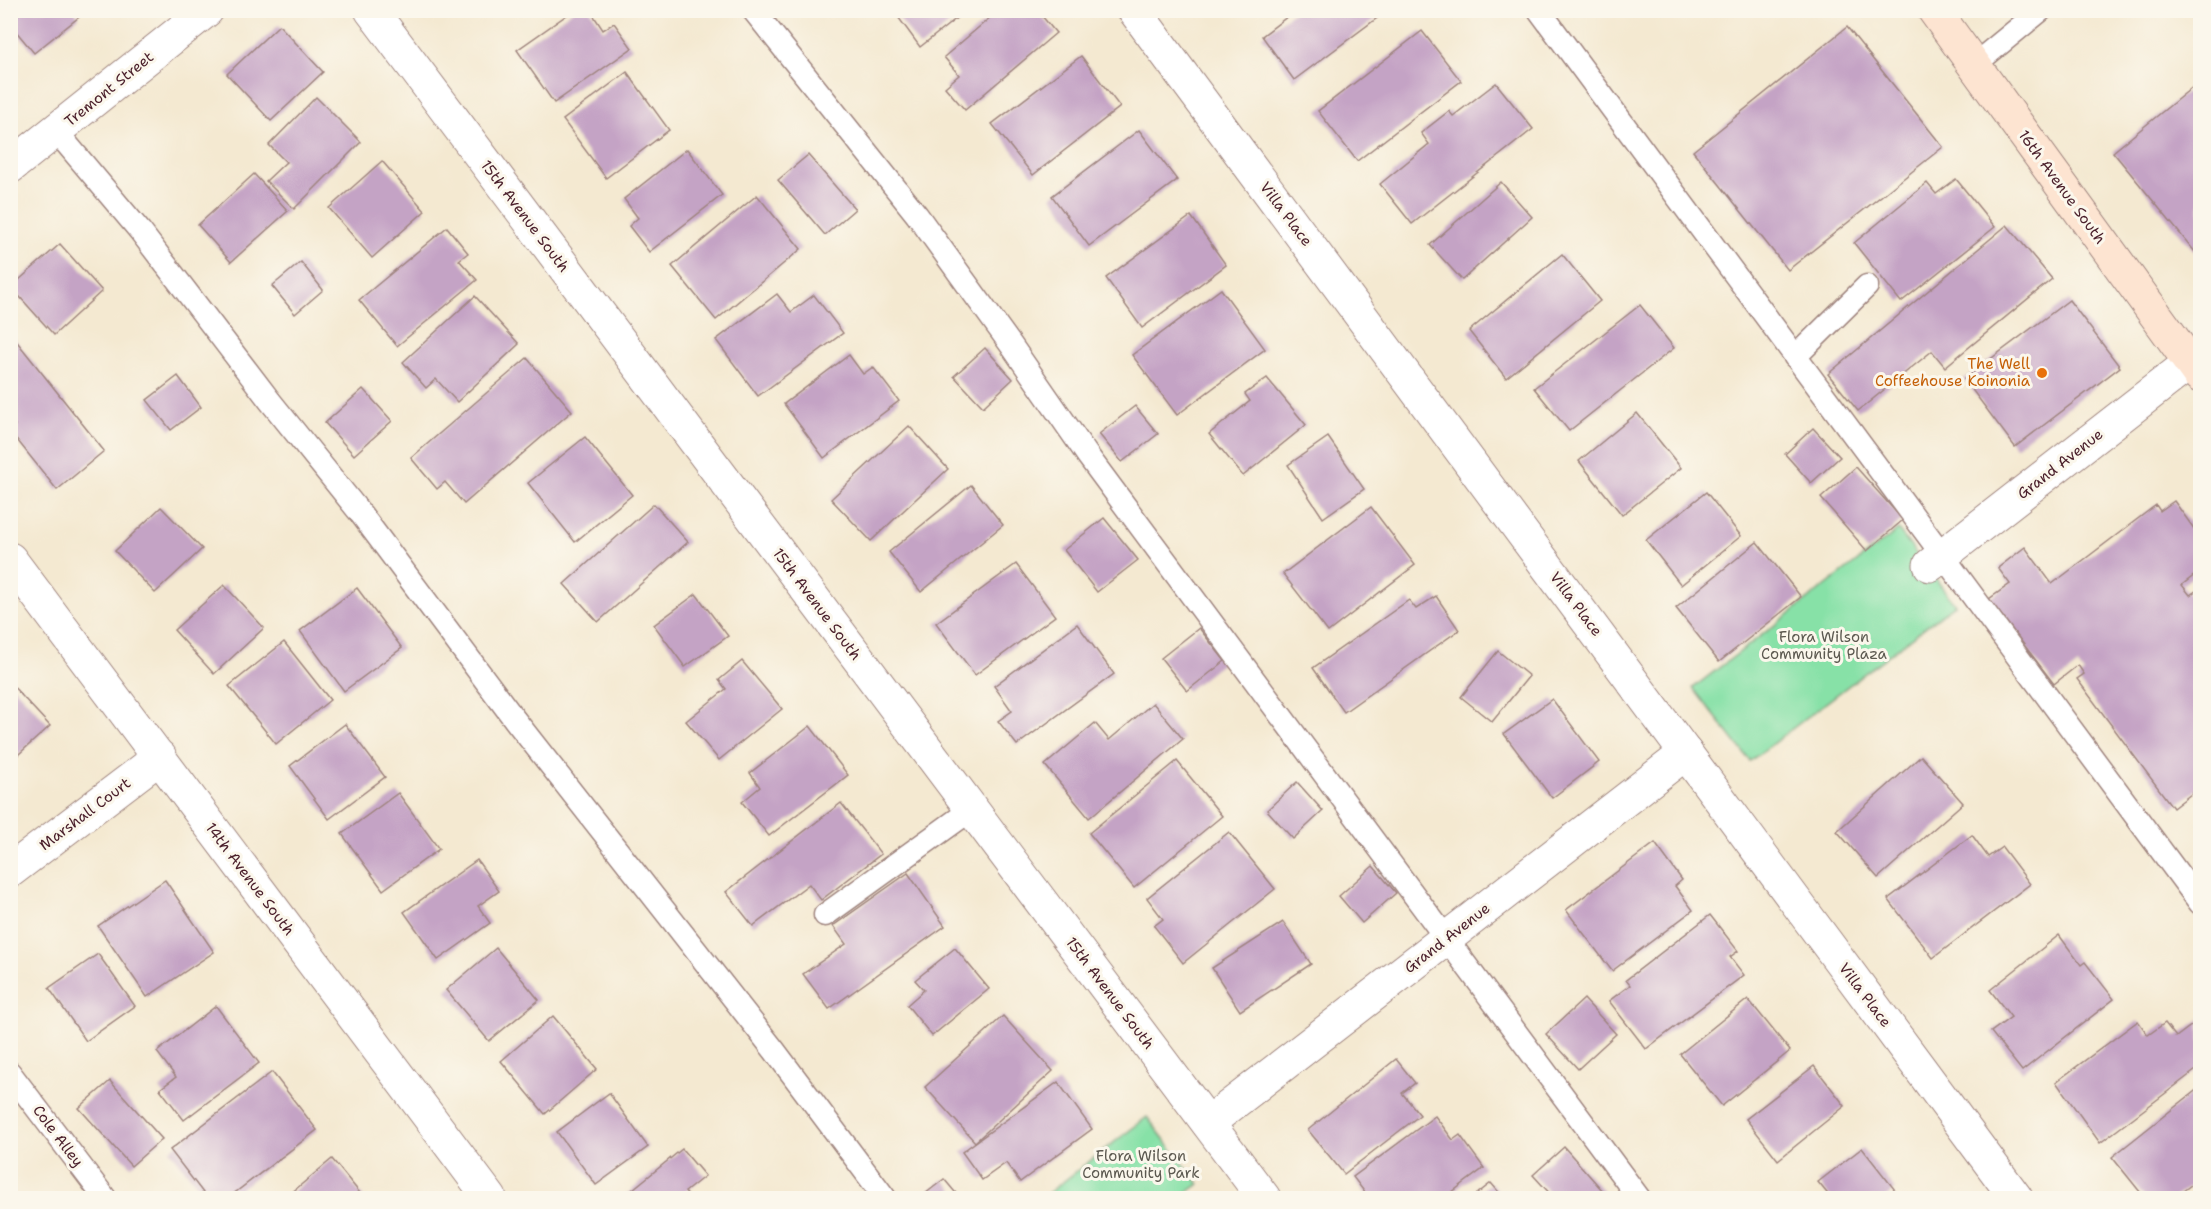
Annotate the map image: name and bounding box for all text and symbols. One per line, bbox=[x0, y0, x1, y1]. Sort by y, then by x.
street label: Tremont Street bbox=[60, 47, 158, 131]
street label: 16th Avenue South bbox=[2014, 126, 2110, 248]
street label: 15th Avenue South bbox=[476, 156, 574, 276]
street label: Villa Place bbox=[1255, 178, 1317, 250]
place label: The Well Coffeehouse Koinonia bbox=[1875, 354, 2031, 391]
marker: The Well Coffeehouse Koinonia bbox=[2035, 366, 2049, 380]
street label: Grand Avenue bbox=[2013, 424, 2107, 504]
street label: 15th Avenue South bbox=[768, 544, 866, 664]
street label: Villa Place bbox=[1545, 568, 1607, 640]
park label: Flora Wilson Community Plaza bbox=[1761, 627, 1888, 664]
street label: Marshall Court bbox=[35, 773, 135, 855]
street label: 14th Avenue South bbox=[201, 819, 299, 939]
street label: Grand Avenue bbox=[1400, 898, 1494, 978]
street label: 15th Avenue South bbox=[1061, 933, 1159, 1053]
street label: Villa Place bbox=[1834, 959, 1896, 1031]
street label: Cole Alley bbox=[28, 1101, 88, 1171]
park label: Flora Wilson Community Park bbox=[1082, 1146, 1200, 1183]

